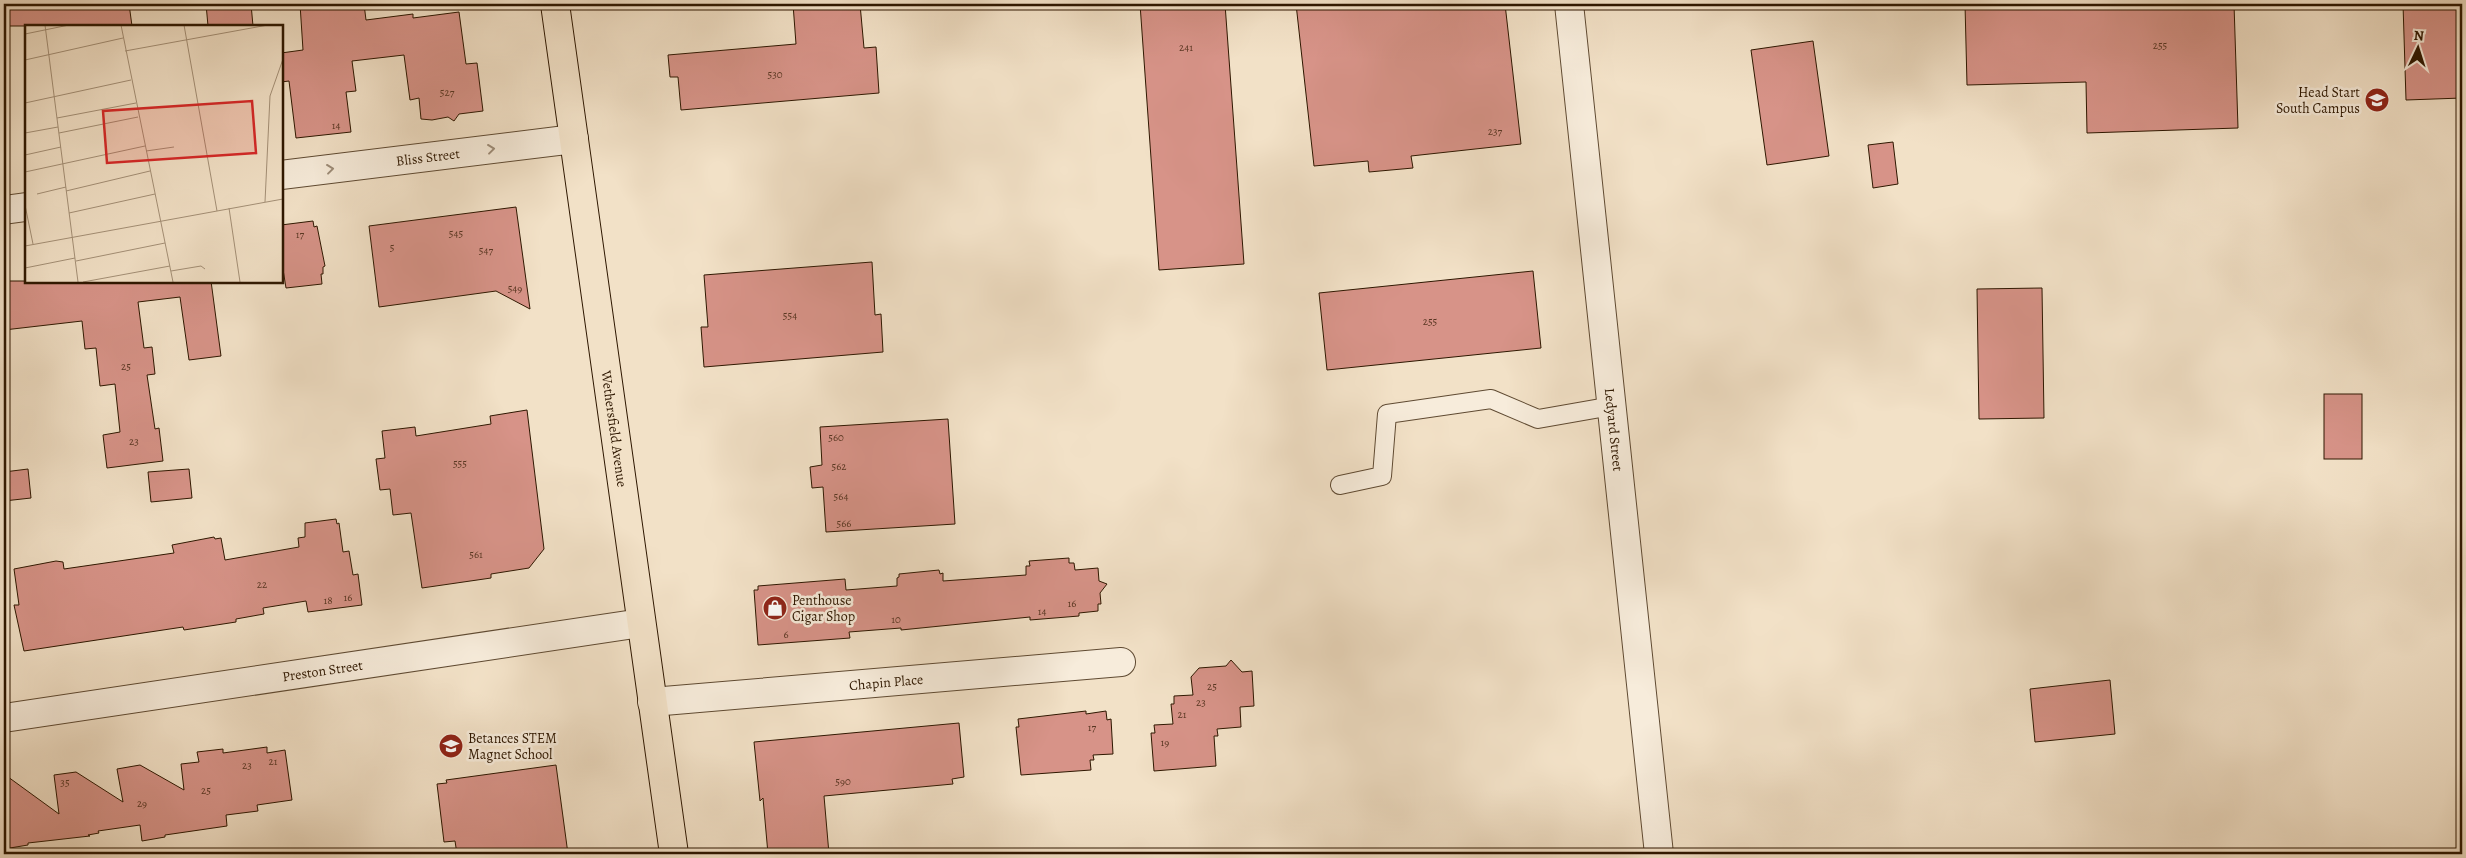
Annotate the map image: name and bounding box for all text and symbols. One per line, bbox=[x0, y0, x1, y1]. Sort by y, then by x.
north arrow bbox=[2394, 22, 2444, 72]
inset map bbox=[25, 25, 282, 282]
text: N bbox=[2413, 26, 2425, 45]
house number: 255 bbox=[2153, 38, 2168, 53]
house number: 241 bbox=[1179, 40, 1193, 55]
house number: 530 bbox=[767, 67, 783, 82]
place label: Head Start South Campus bbox=[2276, 83, 2360, 118]
house number: 527 bbox=[440, 85, 455, 100]
school or university icon: Head Start South Campus bbox=[2364, 87, 2390, 113]
house number: 14 bbox=[332, 118, 340, 133]
house number: 237 bbox=[1488, 124, 1503, 139]
street label: Bliss Street bbox=[395, 144, 461, 170]
one-way arrow bbox=[487, 144, 495, 155]
one-way arrow bbox=[326, 164, 334, 175]
house number: 545 bbox=[449, 226, 463, 241]
house number: 17 bbox=[296, 227, 305, 242]
house number: 5 bbox=[390, 240, 395, 255]
house number: 547 bbox=[479, 243, 494, 258]
house number: 549 bbox=[508, 281, 522, 296]
house number: 554 bbox=[783, 308, 797, 323]
house number: 255 bbox=[1423, 314, 1438, 329]
house number: 25 bbox=[121, 359, 131, 374]
street label: Wethersfield Avenue bbox=[597, 368, 632, 488]
street label: Ledyard Street bbox=[1600, 387, 1628, 473]
house number: 560 bbox=[828, 430, 844, 445]
house number: 23 bbox=[129, 434, 139, 449]
house number: 555 bbox=[453, 456, 467, 471]
house number: 562 bbox=[831, 459, 847, 474]
house number: 564 bbox=[834, 489, 848, 504]
house number: 566 bbox=[837, 516, 851, 531]
house number: 561 bbox=[469, 547, 483, 562]
house number: 22 bbox=[257, 577, 267, 592]
house number: 16 bbox=[344, 590, 352, 605]
place label: Penthouse Cigar Shop bbox=[792, 591, 855, 626]
house number: 18 bbox=[323, 593, 333, 608]
shop icon: Penthouse Cigar Shop bbox=[762, 595, 788, 621]
house number: 16 bbox=[1068, 596, 1076, 611]
house number: 14 bbox=[1038, 604, 1046, 619]
house number: 10 bbox=[891, 612, 901, 627]
house number: 6 bbox=[783, 627, 789, 642]
street label: Preston Street bbox=[281, 655, 364, 686]
street label: Chapin Place bbox=[848, 669, 924, 695]
house number: 25 bbox=[1207, 679, 1217, 694]
house number: 23 bbox=[1196, 695, 1206, 710]
house number: 21 bbox=[1178, 707, 1187, 722]
house number: 17 bbox=[1088, 720, 1097, 735]
place label: Betances STEM Magnet School bbox=[468, 729, 557, 764]
school or university icon: Betances STEM Magnet School bbox=[438, 733, 464, 759]
house number: 19 bbox=[1161, 735, 1169, 750]
house number: 21 bbox=[269, 754, 278, 769]
house number: 23 bbox=[242, 758, 252, 773]
house number: 590 bbox=[835, 774, 851, 789]
house number: 35 bbox=[60, 775, 70, 790]
house number: 25 bbox=[201, 783, 211, 798]
house number: 29 bbox=[137, 796, 147, 811]

